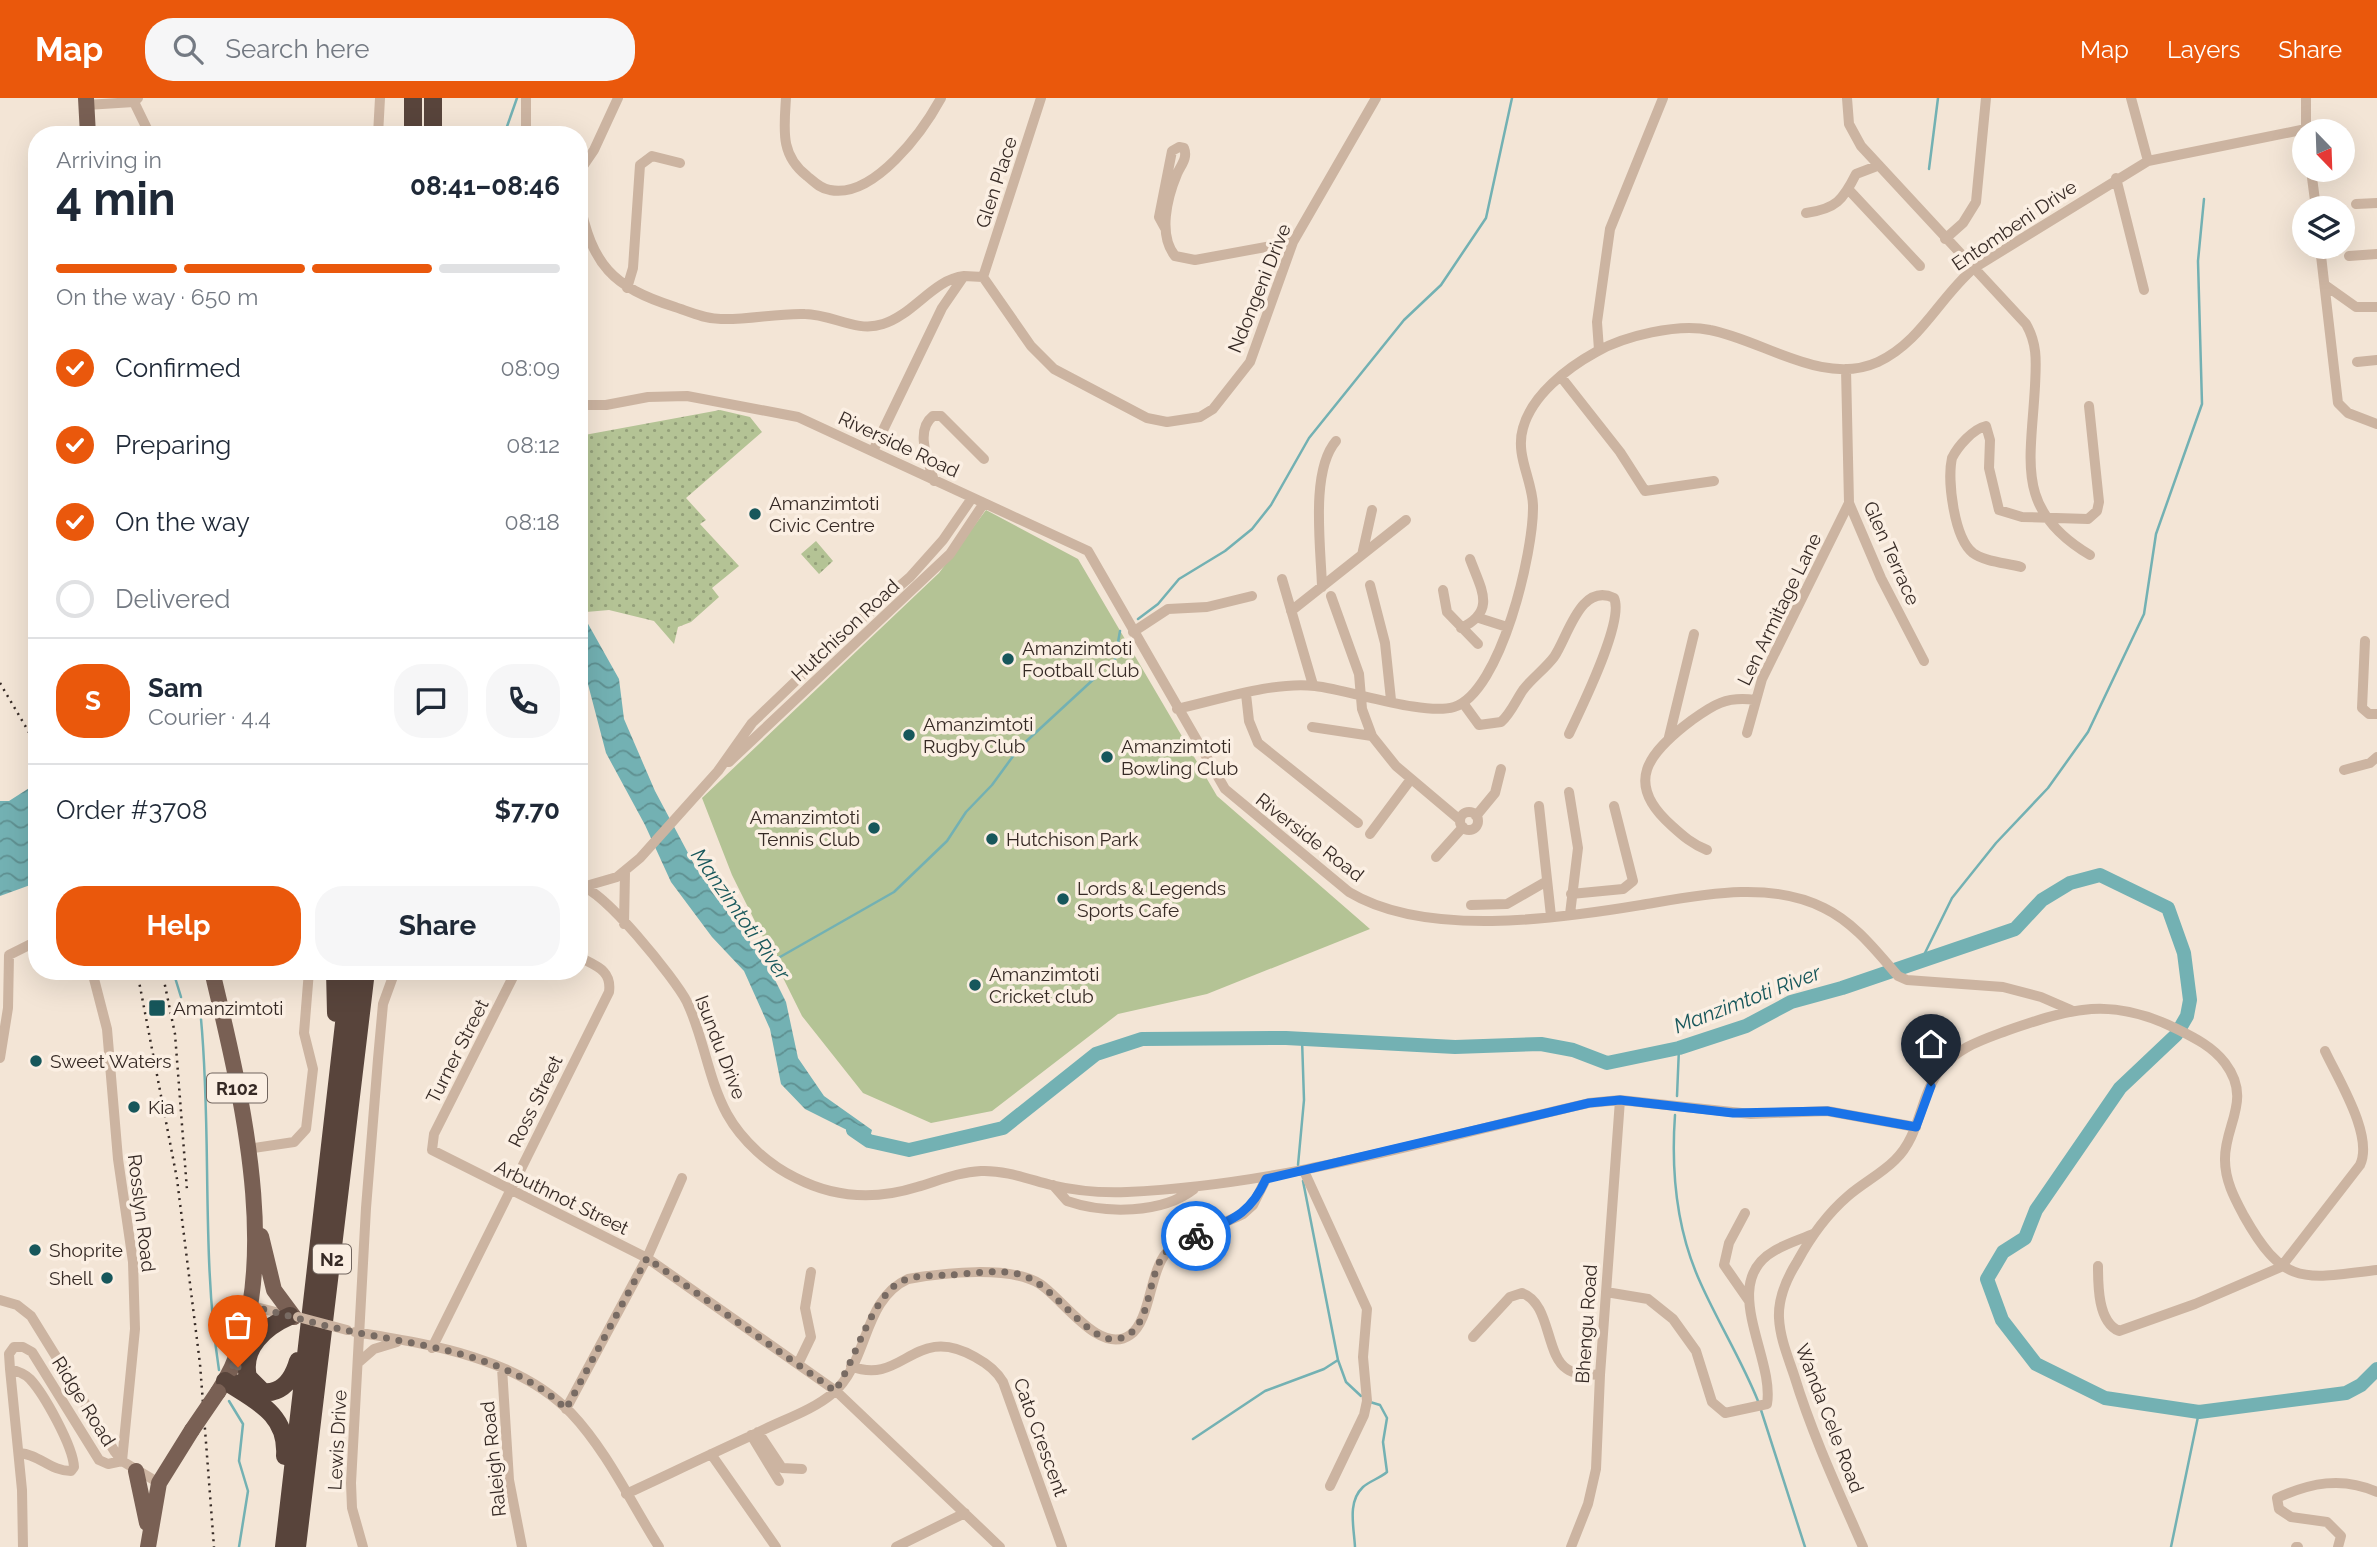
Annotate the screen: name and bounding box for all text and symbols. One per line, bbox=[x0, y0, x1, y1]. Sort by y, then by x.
search box bbox=[145, 18, 635, 81]
text: Map bbox=[35, 30, 103, 69]
icon: search bbox=[169, 30, 207, 68]
text: Search here bbox=[225, 34, 370, 64]
text: Map bbox=[2080, 35, 2129, 64]
text: Layers bbox=[2167, 35, 2240, 64]
text: Share bbox=[2278, 35, 2342, 64]
north arrow bbox=[2292, 119, 2356, 182]
map controls bbox=[2292, 119, 2355, 259]
street label: Glen Place bbox=[971, 134, 1021, 230]
text: Arriving in bbox=[56, 146, 162, 173]
text: 08:41–08:46 bbox=[410, 171, 560, 201]
text: 4 min bbox=[56, 172, 176, 226]
street label: Entombeni Drive bbox=[1947, 175, 2081, 275]
button: layers bbox=[2292, 196, 2355, 259]
street label: Ndongeni Drive bbox=[1223, 220, 1295, 356]
text: On the way · 650 m bbox=[56, 283, 258, 310]
icon: check bbox=[56, 349, 94, 387]
text: Confirmed bbox=[115, 353, 241, 383]
text: 08:09 bbox=[500, 354, 560, 381]
street label: Riverside Road bbox=[835, 406, 963, 482]
icon: check bbox=[56, 426, 94, 464]
text: Preparing bbox=[115, 430, 231, 460]
text: 08:12 bbox=[506, 431, 560, 458]
place label: Amanzimtoti Civic Centre bbox=[769, 492, 879, 536]
street label: Glen Terrace bbox=[1859, 498, 1925, 608]
icon: check bbox=[56, 503, 94, 541]
marker: Amanzimtoti Civic Centre bbox=[747, 506, 763, 522]
text: On the way bbox=[115, 507, 250, 537]
text: 08:18 bbox=[504, 508, 560, 535]
street label: Len Armitage Lane bbox=[1733, 529, 1825, 689]
street label: Hutchison Road bbox=[787, 575, 903, 685]
text: Delivered bbox=[115, 584, 230, 614]
place label: Amanzimtoti Football Club bbox=[1022, 637, 1139, 681]
marker: Amanzimtoti Football Club bbox=[1000, 651, 1016, 667]
button: chat bbox=[394, 664, 468, 738]
button: phone bbox=[486, 664, 560, 738]
text: Sam bbox=[148, 673, 203, 703]
text: S bbox=[85, 686, 101, 716]
text: Courier · 4.4 bbox=[148, 703, 271, 730]
place label: Amanzimtoti Rugby Club bbox=[923, 713, 1033, 757]
marker: Amanzimtoti Rugby Club bbox=[901, 727, 917, 743]
place label: Amanzimtoti Bowling Club bbox=[1121, 735, 1238, 779]
marker: Amanzimtoti Bowling Club bbox=[1099, 749, 1115, 765]
street label: Riverside Road bbox=[1252, 788, 1368, 886]
text: Order #3708 bbox=[56, 795, 207, 825]
text: $7.70 bbox=[494, 795, 560, 825]
place label: Amanzimtoti Tennis Club bbox=[750, 806, 860, 850]
marker: Amanzimtoti Tennis Club bbox=[866, 820, 882, 836]
place label: Hutchison Park bbox=[1006, 828, 1138, 850]
marker: Hutchison Park bbox=[984, 831, 1000, 847]
water label: Manzimtoti River bbox=[686, 843, 796, 985]
place label: Lords & Legends Sports Cafe bbox=[1077, 877, 1226, 921]
button: Help bbox=[56, 886, 301, 966]
button: Share bbox=[315, 886, 560, 966]
marker: Lords & Legends Sports Cafe bbox=[1055, 891, 1071, 907]
water label: Manzimtoti River bbox=[1670, 959, 1825, 1038]
place label: Amanzimtoti Cricket club bbox=[989, 963, 1099, 1007]
marker: Amanzimtoti Cricket club bbox=[967, 977, 983, 993]
street label: Isundu Drive bbox=[691, 992, 751, 1102]
street label: Turner Street bbox=[421, 995, 493, 1107]
place label: Amanzimtoti bbox=[173, 997, 283, 1019]
marker: Amanzimtoti bbox=[147, 998, 167, 1018]
pin bbox=[1901, 1014, 1961, 1086]
icon: home bbox=[1912, 1025, 1950, 1063]
place label: Sweet Waters bbox=[50, 1050, 171, 1072]
street label: Ross Street bbox=[503, 1051, 567, 1150]
marker: Sweet Waters bbox=[28, 1053, 44, 1069]
road number: R102 bbox=[207, 1073, 267, 1102]
place label: Kia bbox=[148, 1096, 175, 1118]
marker: Kia bbox=[126, 1099, 142, 1115]
street label: Rosslyn Road bbox=[124, 1153, 160, 1273]
street label: Arbuthnot Street bbox=[492, 1155, 633, 1239]
courier bbox=[1161, 1201, 1231, 1271]
icon: bike bbox=[1177, 1217, 1215, 1255]
place label: Shoprite bbox=[49, 1239, 123, 1261]
marker: Shoprite bbox=[27, 1242, 43, 1258]
road number: N2 bbox=[313, 1244, 351, 1274]
street label: Bhengu Road bbox=[1571, 1264, 1601, 1384]
place label: Shell bbox=[49, 1267, 94, 1289]
marker: Shell bbox=[99, 1270, 115, 1286]
pin bbox=[208, 1295, 268, 1367]
icon: bag bbox=[219, 1306, 257, 1344]
street label: Wanda Cele Road bbox=[1791, 1340, 1869, 1496]
street label: Ridge Road bbox=[48, 1352, 120, 1450]
street label: Cato Crescent bbox=[1009, 1375, 1073, 1500]
street label: Lewis Drive bbox=[323, 1389, 351, 1491]
street label: Raleigh Road bbox=[476, 1400, 510, 1518]

